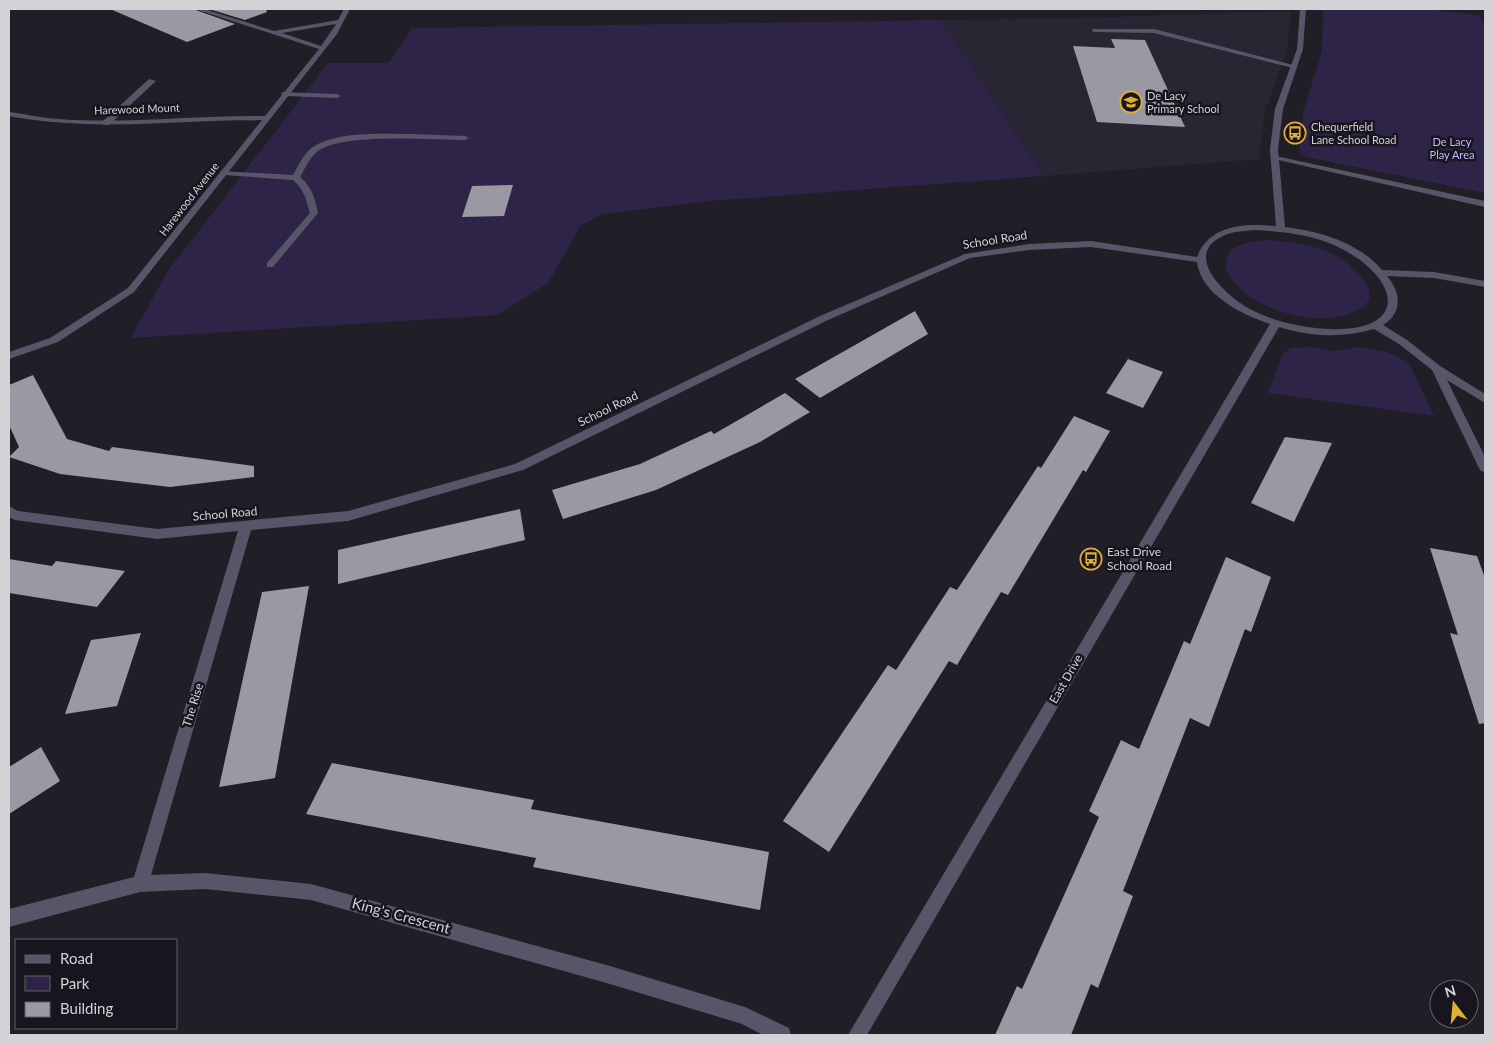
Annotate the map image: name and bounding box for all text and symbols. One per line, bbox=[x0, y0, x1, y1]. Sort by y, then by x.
place label: De Lacy Primary School bbox=[1147, 89, 1219, 115]
school or university icon: De Lacy Primary School bbox=[1119, 90, 1143, 114]
street label: Harewood Mount bbox=[94, 101, 180, 116]
place label: Chequerfield Lane School Road bbox=[1311, 120, 1397, 146]
bus stop icon: Chequerfield Lane School Road bbox=[1283, 121, 1307, 145]
park label: De Lacy Play Area bbox=[1430, 135, 1474, 161]
street label: Harewood Avenue bbox=[156, 159, 221, 238]
street label: School Road bbox=[962, 227, 1028, 252]
street label: School Road bbox=[575, 388, 640, 430]
street label: School Road bbox=[192, 503, 258, 524]
place label: East Drive School Road bbox=[1107, 544, 1172, 573]
bus stop icon: East Drive School Road bbox=[1079, 547, 1103, 571]
street label: East Drive bbox=[1046, 652, 1086, 706]
street label: The Rise bbox=[179, 681, 206, 729]
street label: King's Crescent bbox=[350, 893, 453, 937]
legend bbox=[15, 939, 178, 1029]
text: Road bbox=[60, 949, 93, 967]
text: Park bbox=[60, 974, 90, 992]
north arrow bbox=[1429, 979, 1479, 1029]
text: N bbox=[1443, 981, 1458, 1001]
text: Building bbox=[60, 999, 113, 1017]

